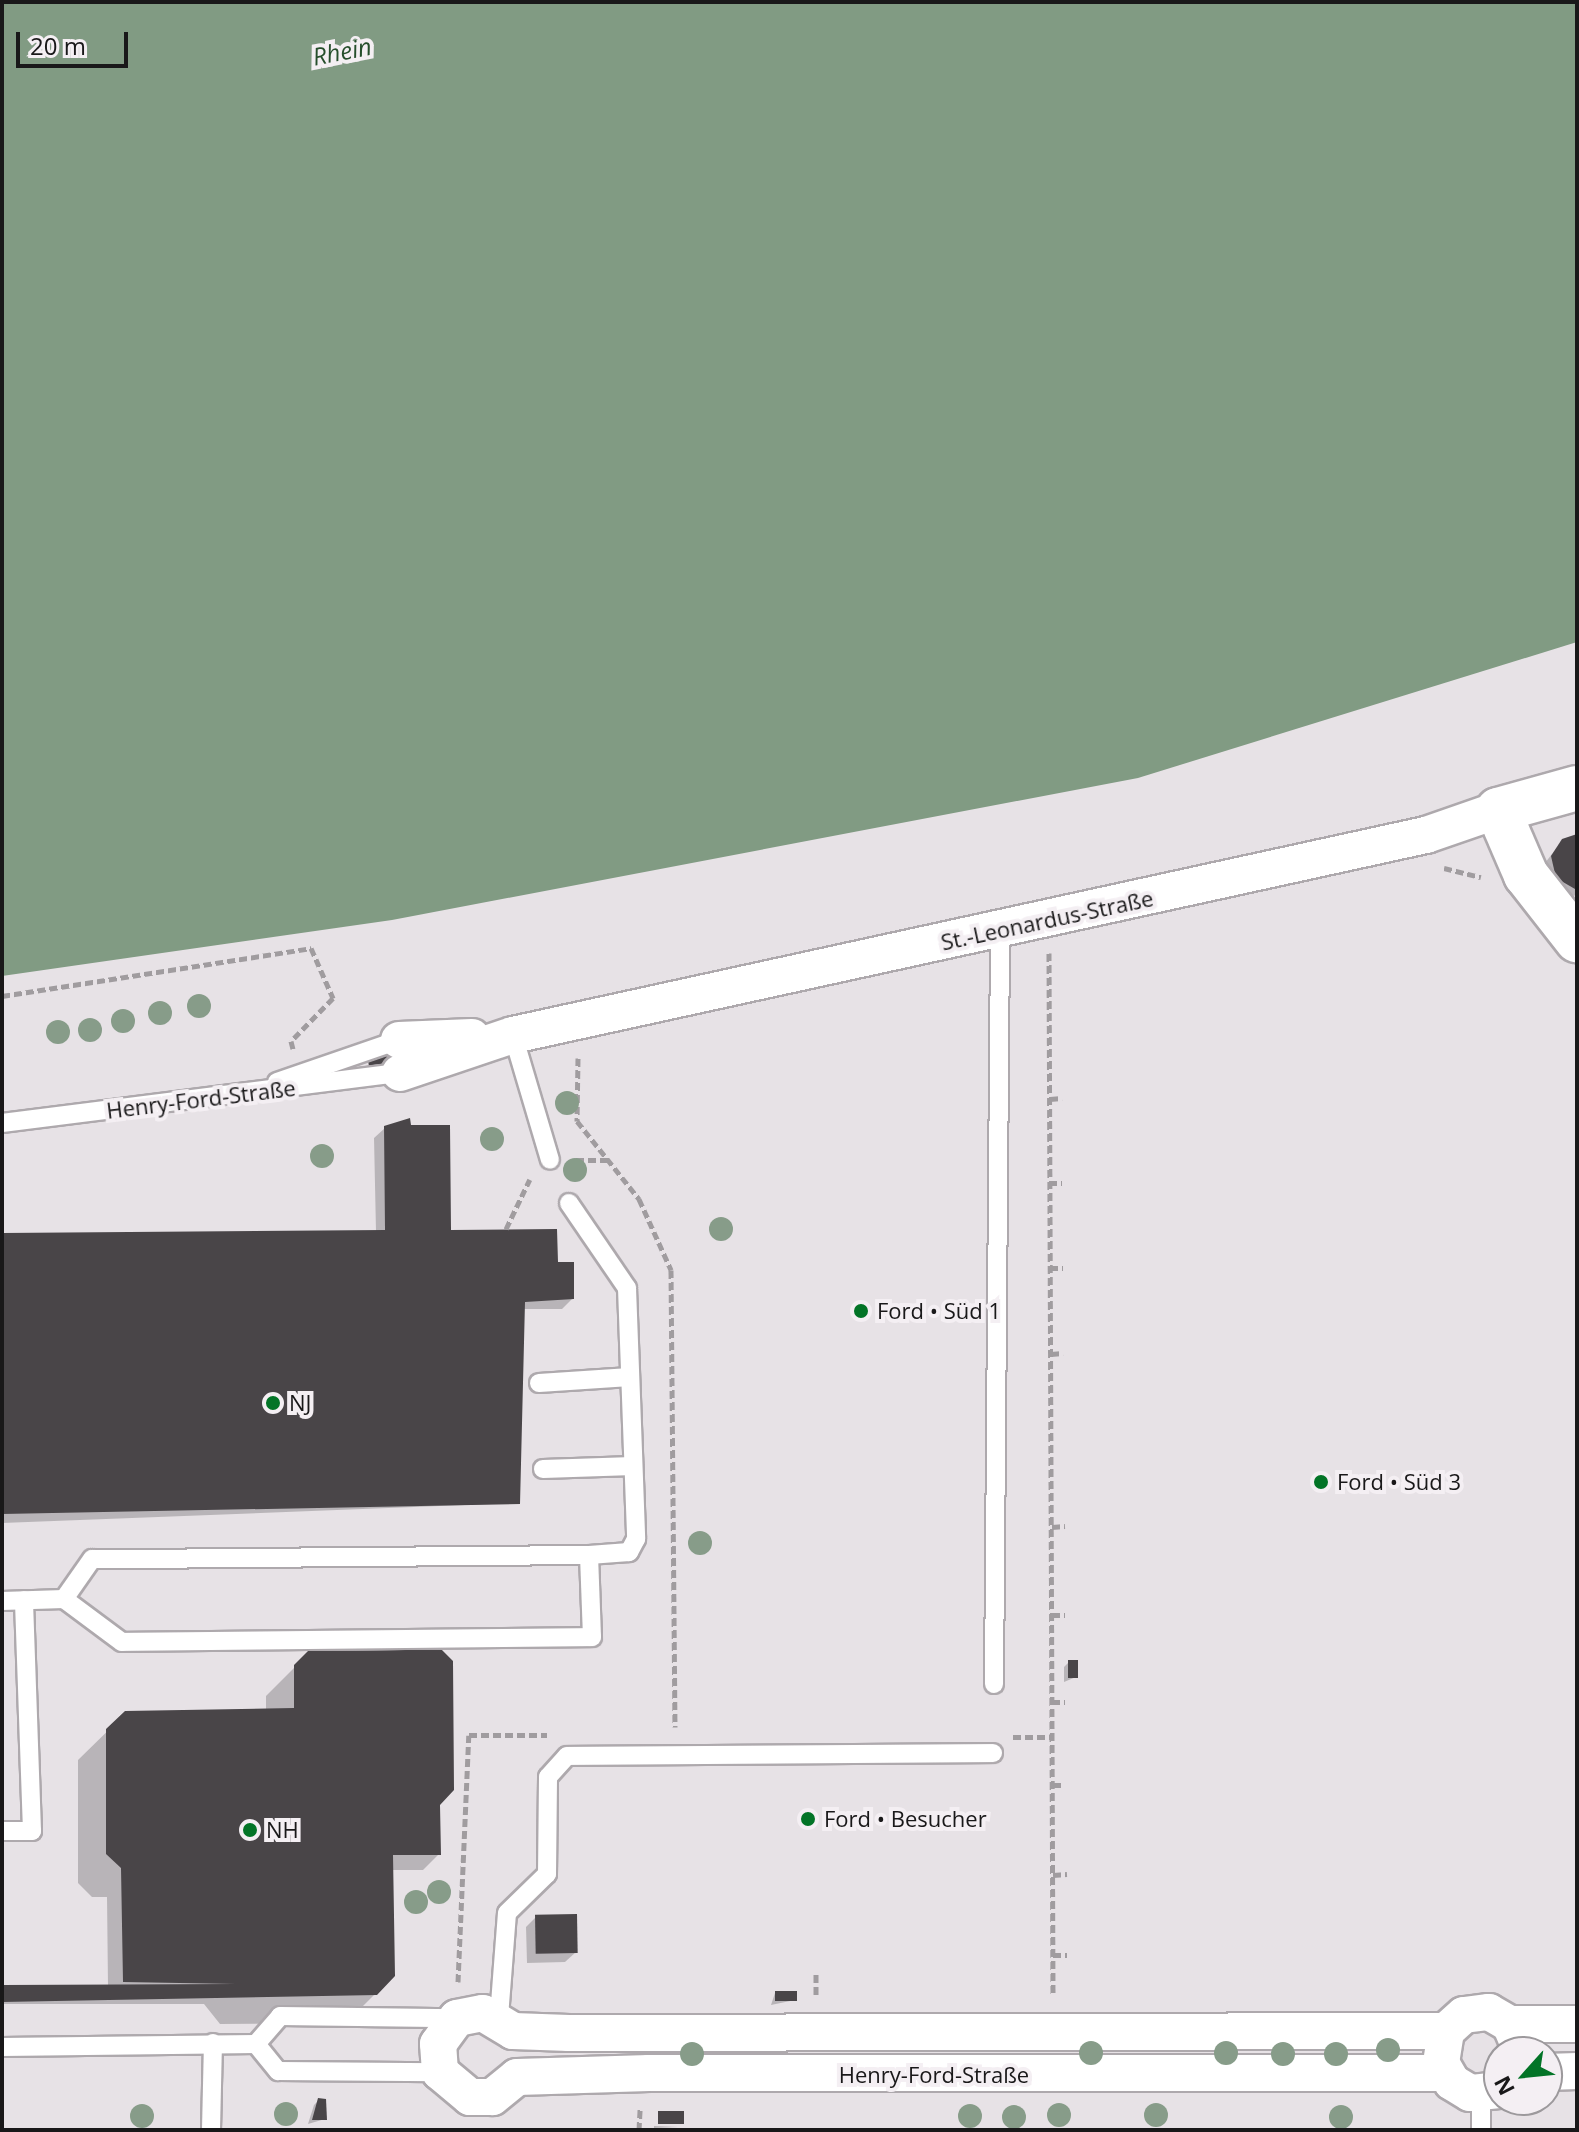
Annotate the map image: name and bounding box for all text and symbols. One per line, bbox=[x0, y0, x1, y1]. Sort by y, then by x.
scale bar bbox=[20, 16, 132, 66]
text: 20 m bbox=[30, 29, 86, 62]
water label: Rhein bbox=[310, 31, 374, 71]
street label: St.-Leonardus-Straße bbox=[939, 885, 1155, 955]
street label: Henry-Ford-Straße bbox=[105, 1074, 297, 1124]
place label: Ford • Süd 1 bbox=[877, 1298, 1001, 1324]
marker: Ford • Süd 1 bbox=[852, 1302, 870, 1320]
place label: NJ bbox=[289, 1390, 311, 1416]
marker: NJ bbox=[264, 1394, 282, 1412]
place label: Ford • Süd 3 bbox=[1337, 1469, 1461, 1495]
marker: Ford • Süd 3 bbox=[1312, 1473, 1330, 1491]
place label: Ford • Besucher bbox=[824, 1806, 987, 1832]
marker: Ford • Besucher bbox=[799, 1810, 817, 1828]
place label: NH bbox=[266, 1817, 299, 1843]
marker: NH bbox=[241, 1821, 259, 1839]
north arrow bbox=[1483, 2036, 1563, 2116]
street label: Henry-Ford-Straße bbox=[839, 2062, 1029, 2088]
text: N bbox=[1486, 2071, 1521, 2101]

